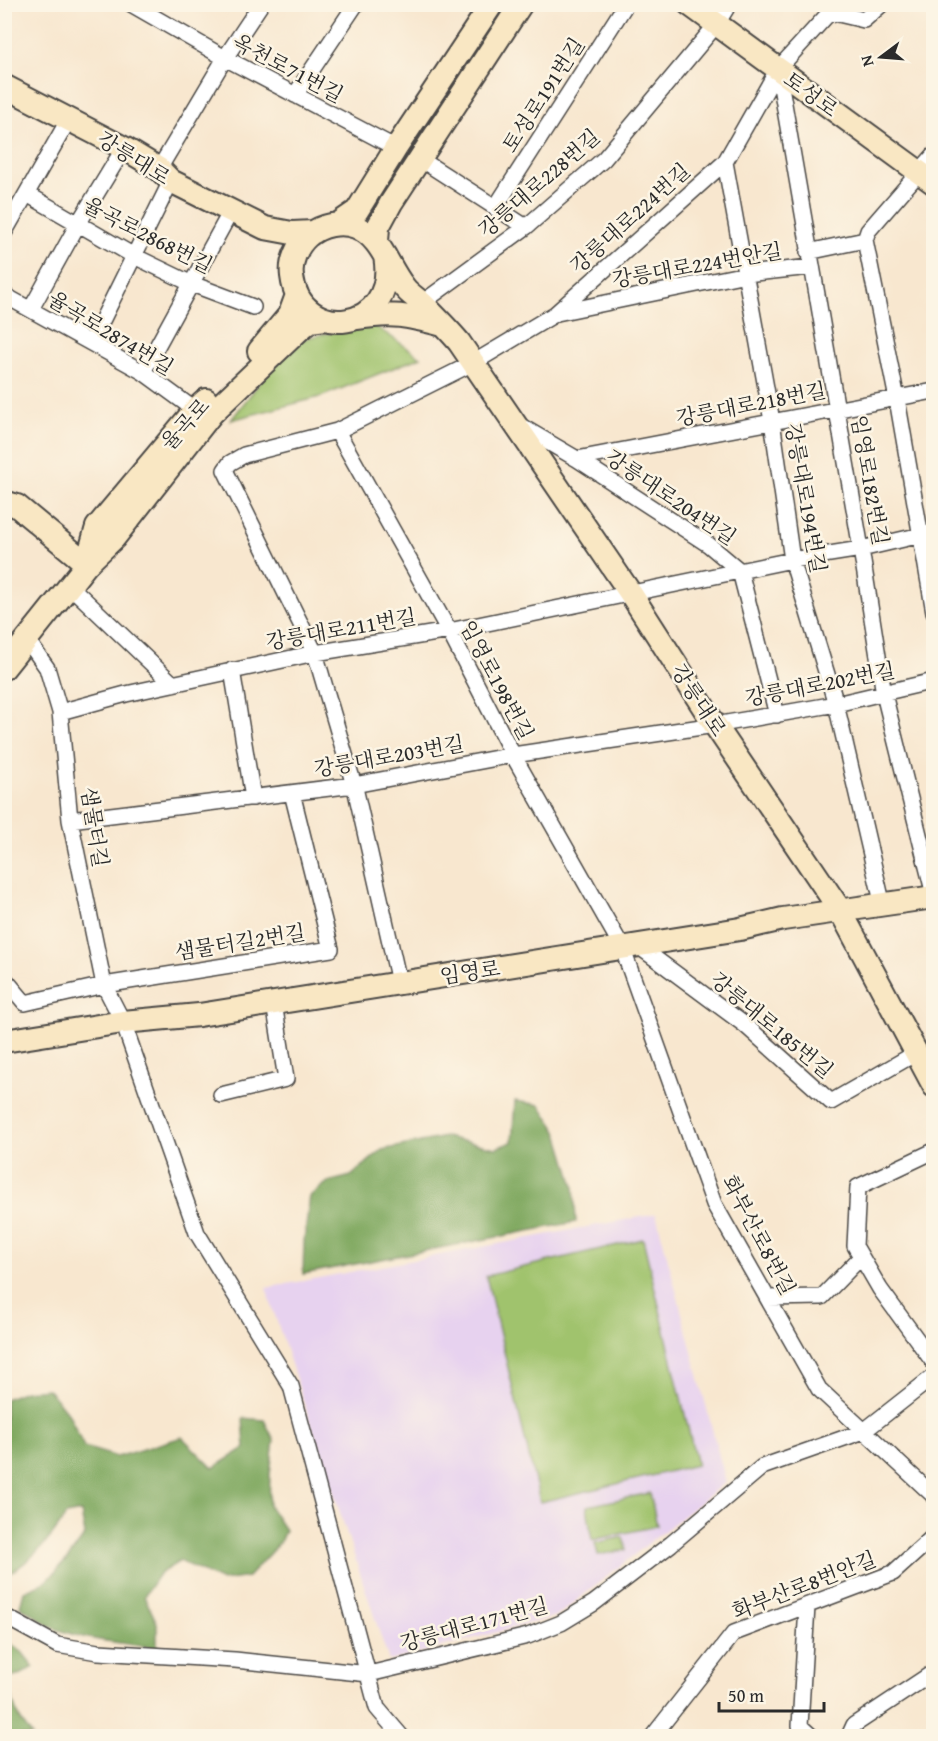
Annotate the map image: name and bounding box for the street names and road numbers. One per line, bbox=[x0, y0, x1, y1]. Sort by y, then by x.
street label: 옥천로71번길 bbox=[227, 26, 349, 110]
street label: 토성로191번길 bbox=[494, 31, 592, 159]
street label: 토성로 bbox=[777, 64, 845, 124]
street label: 강릉대로228번길 bbox=[471, 121, 607, 245]
street label: 강릉대로 bbox=[91, 123, 177, 193]
street label: 강릉대로224번길 bbox=[563, 156, 697, 280]
street label: 율곡로2868번길 bbox=[78, 189, 218, 281]
street label: 강릉대로224번안길 bbox=[609, 235, 785, 295]
street label: 율곡로2874번길 bbox=[42, 283, 180, 383]
street label: 강릉대로218번길 bbox=[673, 374, 829, 434]
street label: 율곡로 bbox=[153, 391, 217, 457]
street label: 임영로182번길 bbox=[843, 412, 897, 548]
street label: 강릉대로194번길 bbox=[778, 420, 834, 576]
street label: 강릉대로204번길 bbox=[599, 442, 743, 552]
street label: 강릉대로211번길 bbox=[263, 601, 419, 657]
street label: 임영로198번길 bbox=[452, 615, 542, 745]
street label: 강릉대로202번길 bbox=[742, 654, 898, 714]
street label: 강릉대로 bbox=[664, 658, 734, 742]
street label: 강릉대로203번길 bbox=[311, 728, 467, 784]
street label: 샘물터길 bbox=[73, 784, 117, 870]
street label: 샘물터길2번길 bbox=[172, 916, 308, 968]
street label: 임영로 bbox=[438, 952, 502, 992]
street label: 강릉대로185번길 bbox=[704, 964, 840, 1086]
street label: 화부산로8번길 bbox=[714, 1170, 804, 1300]
street label: 화부산로8번안길 bbox=[727, 1543, 881, 1627]
street label: 강릉대로171번길 bbox=[397, 1589, 551, 1659]

